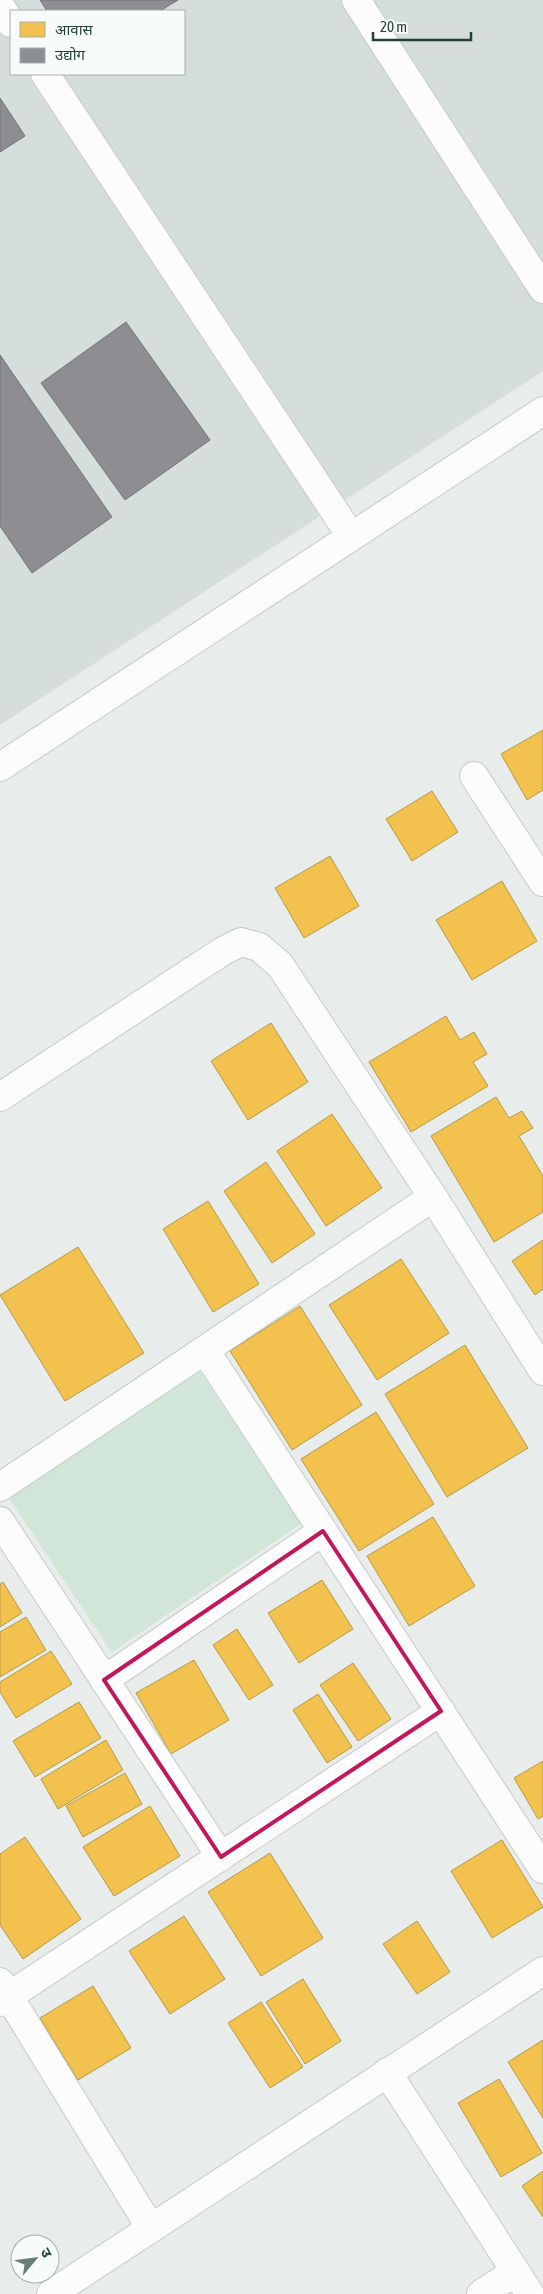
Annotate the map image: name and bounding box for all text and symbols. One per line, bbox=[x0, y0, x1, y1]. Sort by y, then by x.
legend bbox=[10, 10, 185, 75]
scale bar bbox=[373, 10, 470, 42]
text: 20 m bbox=[380, 18, 407, 35]
text: आवास bbox=[55, 21, 94, 38]
text: उद्योग bbox=[55, 46, 86, 63]
north arrow bbox=[10, 2234, 60, 2284]
text: उ bbox=[37, 2245, 56, 2261]

